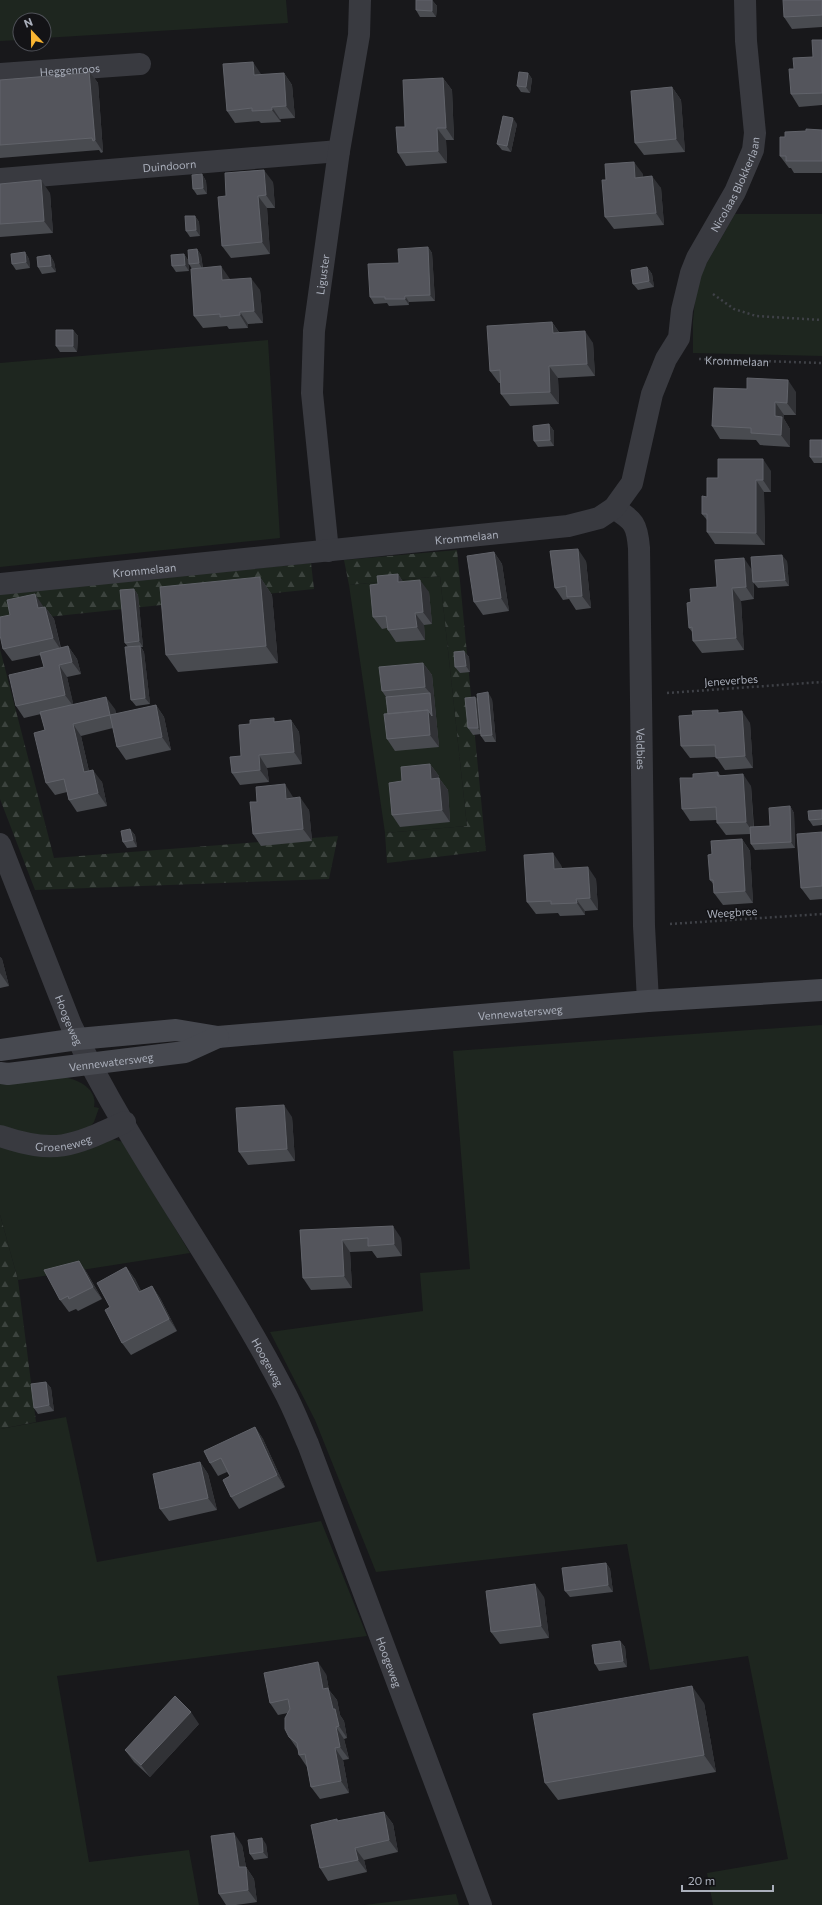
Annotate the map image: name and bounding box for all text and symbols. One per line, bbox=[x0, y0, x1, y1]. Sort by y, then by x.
north arrow bbox=[12, 12, 52, 52]
text: N bbox=[22, 15, 34, 30]
street label: Heggenroos bbox=[39, 60, 100, 78]
street label: Nicolaas Blokkerlaan bbox=[707, 136, 761, 234]
street label: Duindoorn bbox=[142, 156, 197, 174]
street label: Liguster bbox=[313, 253, 331, 296]
street label: Krommelaan bbox=[705, 353, 769, 368]
street label: Krommelaan bbox=[434, 527, 499, 546]
street label: Krommelaan bbox=[112, 560, 177, 579]
street label: Jeneverbes bbox=[704, 672, 758, 689]
street label: Veldbies bbox=[635, 728, 648, 770]
street label: Weegbree bbox=[706, 904, 758, 920]
street label: Hoogeweg bbox=[53, 993, 86, 1047]
street label: Vennewatersweg bbox=[477, 1002, 563, 1022]
street label: Vennewatersweg bbox=[68, 1049, 154, 1073]
street label: Groeneweg bbox=[35, 1131, 93, 1153]
street label: Hoogeweg bbox=[250, 1335, 287, 1388]
street label: Hoogeweg bbox=[374, 1635, 405, 1689]
scale bar bbox=[682, 1867, 773, 1893]
text: 20 m bbox=[688, 1873, 715, 1887]

